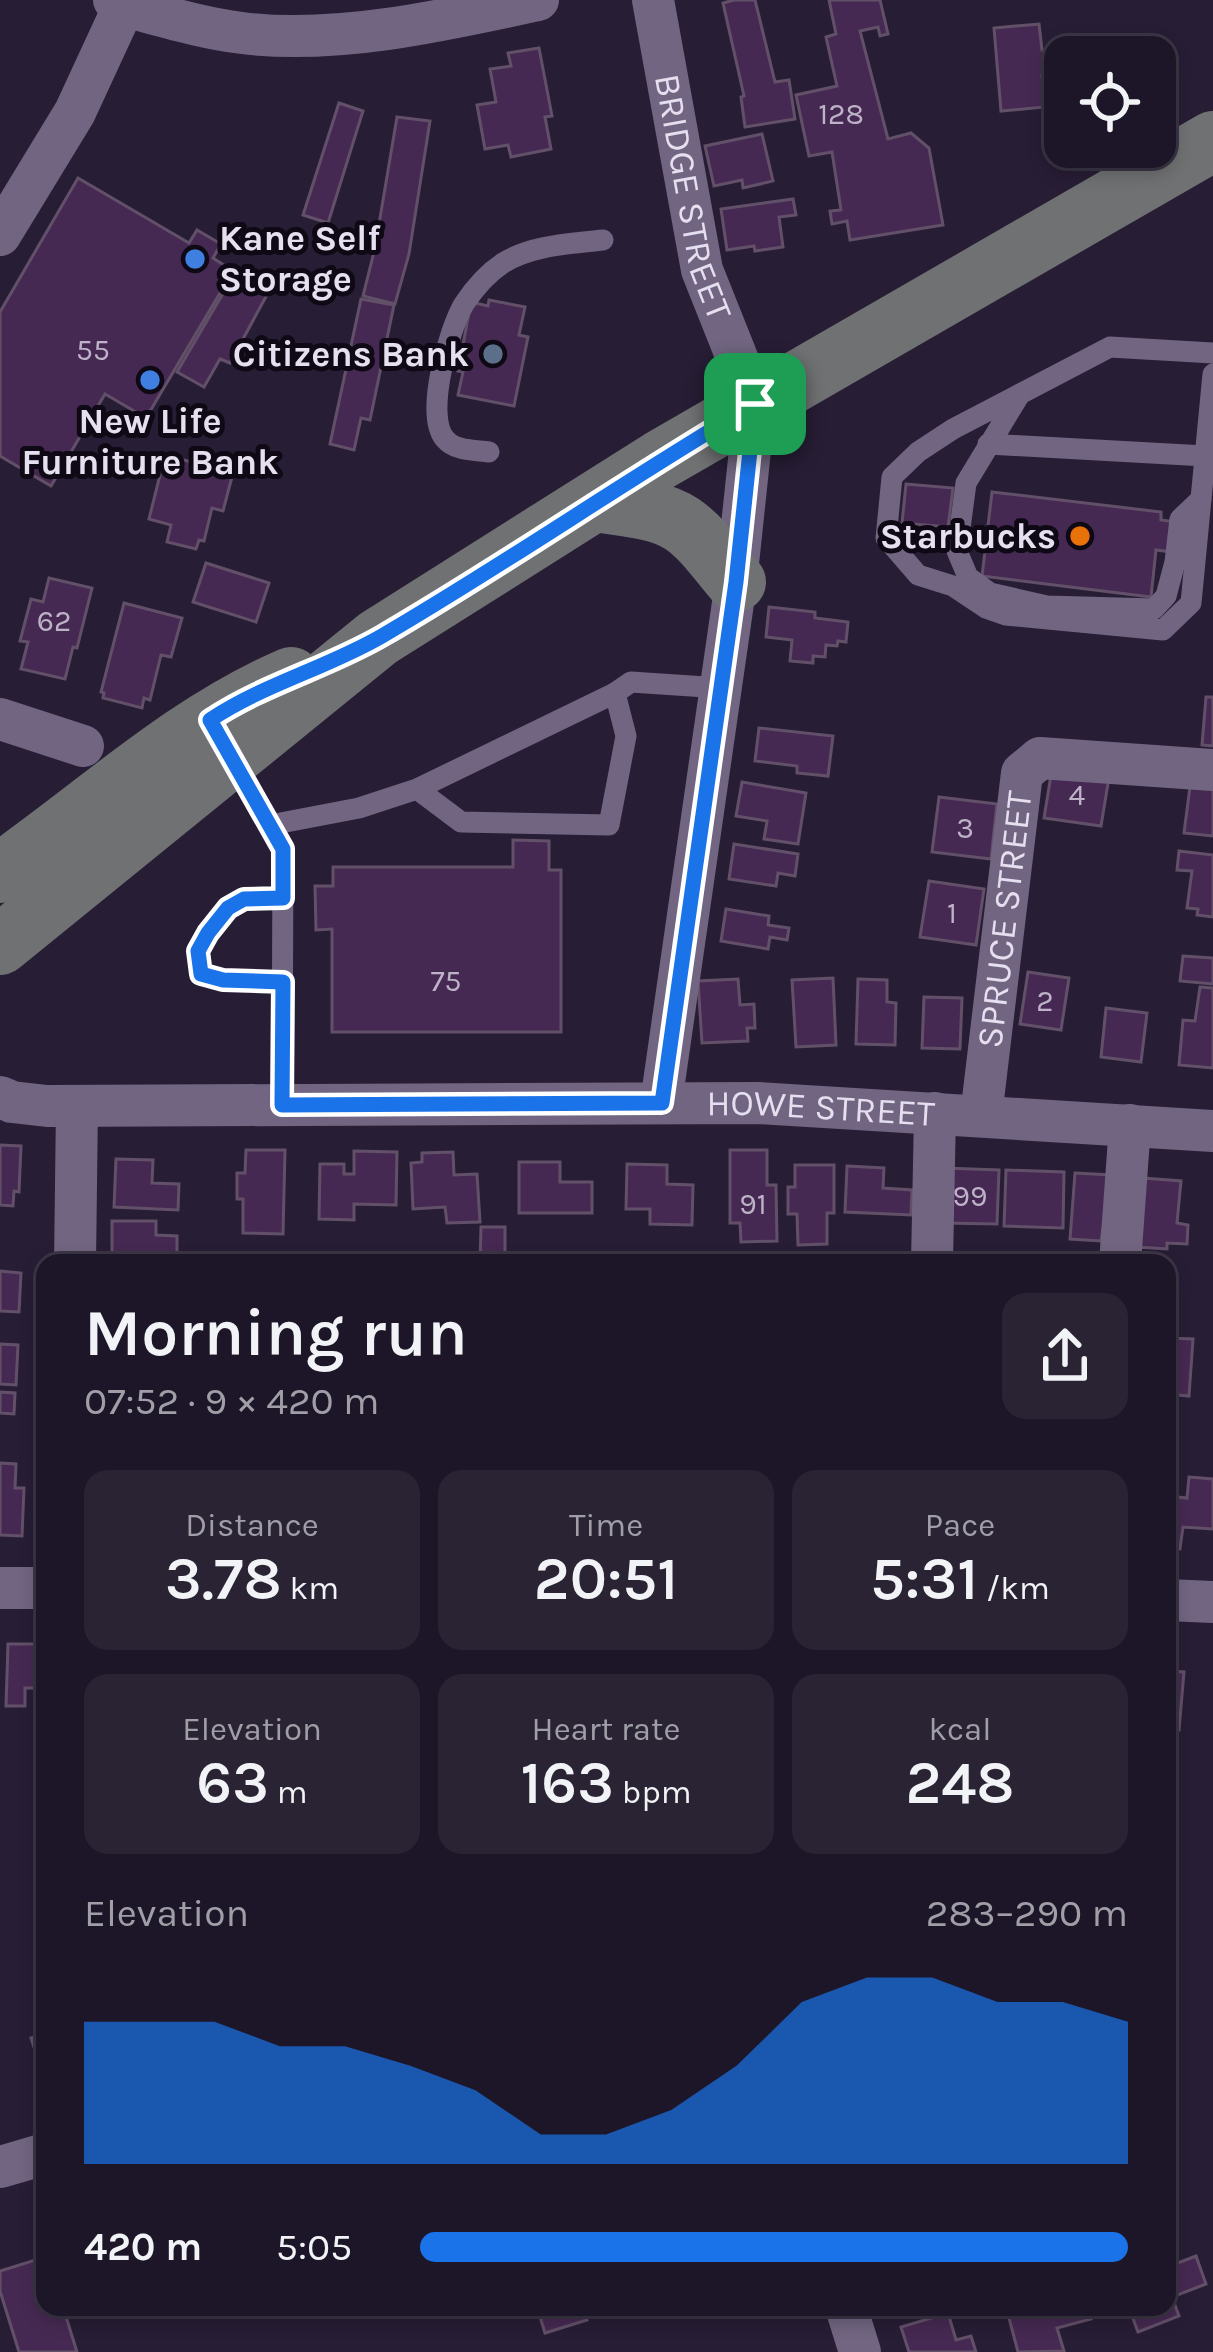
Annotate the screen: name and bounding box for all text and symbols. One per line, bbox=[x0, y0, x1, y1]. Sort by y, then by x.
map controls bbox=[1044, 36, 1176, 168]
button: locate bbox=[1044, 36, 1176, 168]
street label: BRIDGE STREET bbox=[646, 71, 741, 326]
house number: 128 bbox=[818, 96, 864, 132]
place label: Kane Self Storage bbox=[219, 217, 381, 301]
marker: Kane Self Storage bbox=[182, 246, 208, 272]
house number: 55 bbox=[76, 332, 110, 368]
place label: Citizens Bank bbox=[233, 333, 469, 375]
marker: Citizens Bank bbox=[480, 341, 506, 367]
pin bbox=[704, 353, 806, 455]
marker: New Life Furniture Bank bbox=[137, 367, 163, 393]
icon: arrive bbox=[722, 371, 788, 437]
place label: New Life Furniture Bank bbox=[22, 400, 278, 483]
place label: Starbucks bbox=[880, 515, 1056, 557]
marker: Starbucks bbox=[1067, 523, 1093, 549]
house number: 62 bbox=[37, 603, 71, 639]
house number: 4 bbox=[1069, 777, 1086, 813]
street label: SPRUCE STREET bbox=[968, 789, 1041, 1050]
house number: 3 bbox=[956, 810, 974, 846]
house number: 1 bbox=[947, 895, 957, 931]
house number: 75 bbox=[430, 963, 462, 999]
house number: 2 bbox=[1036, 983, 1054, 1019]
street label: HOWE STREET bbox=[706, 1082, 936, 1135]
house number: 99 bbox=[953, 1178, 987, 1214]
house number: 91 bbox=[739, 1186, 767, 1222]
button: share bbox=[1002, 1293, 1128, 1419]
text: Morning run bbox=[84, 1294, 468, 1372]
text: 07:52 · 9 × 420 m bbox=[84, 1378, 379, 1424]
text: Distance bbox=[185, 1506, 319, 1544]
text: Time bbox=[569, 1506, 643, 1544]
text: Pace bbox=[925, 1506, 995, 1544]
text: 3.78 bbox=[165, 1544, 282, 1614]
text: 20:51 bbox=[534, 1544, 678, 1614]
text: 5:31 bbox=[870, 1544, 978, 1614]
text: km bbox=[282, 1569, 339, 1607]
text: /km bbox=[978, 1569, 1050, 1607]
text: Elevation bbox=[182, 1710, 322, 1748]
text: Heart rate bbox=[532, 1710, 680, 1748]
text: kcal bbox=[928, 1710, 992, 1748]
text: 63 bbox=[196, 1748, 269, 1818]
text: 163 bbox=[520, 1748, 614, 1818]
text: 248 bbox=[905, 1748, 1015, 1818]
text: m bbox=[269, 1773, 308, 1811]
text: bpm bbox=[614, 1773, 692, 1811]
text: Elevation bbox=[84, 1890, 249, 1936]
text: 283–290 m bbox=[926, 1890, 1128, 1936]
text: 420 m bbox=[84, 2224, 202, 2270]
text: 5:05 bbox=[276, 2224, 352, 2270]

